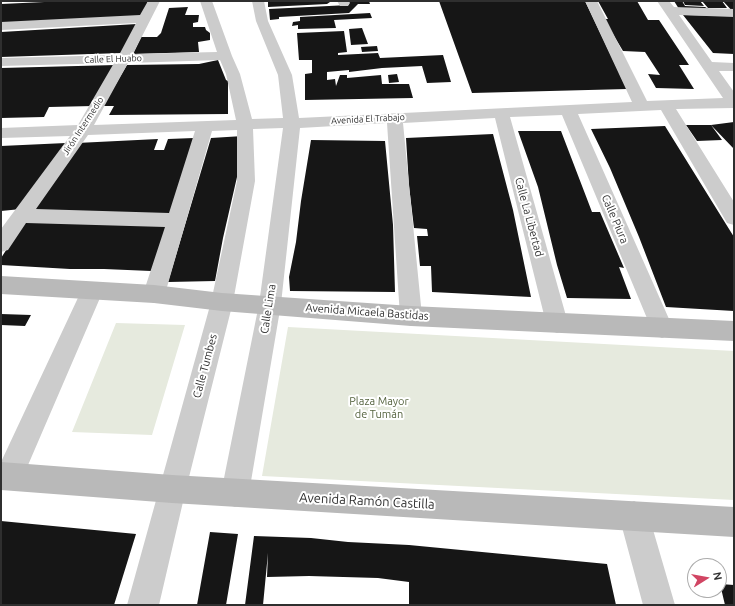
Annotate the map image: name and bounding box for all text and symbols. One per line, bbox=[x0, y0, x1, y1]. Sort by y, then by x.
street label: Calle El Huabo bbox=[84, 53, 142, 65]
street label: Jirón Intermedio bbox=[60, 95, 106, 157]
street label: Avenida El Trabajo bbox=[331, 112, 405, 126]
street label: Calle La Libertad bbox=[512, 176, 546, 258]
street label: Calle Piura bbox=[599, 192, 631, 246]
street label: Calle Lima bbox=[258, 283, 278, 335]
street label: Avenida Micaela Bastidas bbox=[305, 301, 429, 323]
street label: Calle Tumbes bbox=[190, 333, 220, 399]
park label: Plaza Mayor de Tumán bbox=[349, 394, 409, 420]
street label: Avenida Ramón Castilla bbox=[299, 490, 435, 512]
north arrow bbox=[687, 558, 727, 598]
text: N bbox=[711, 571, 724, 581]

